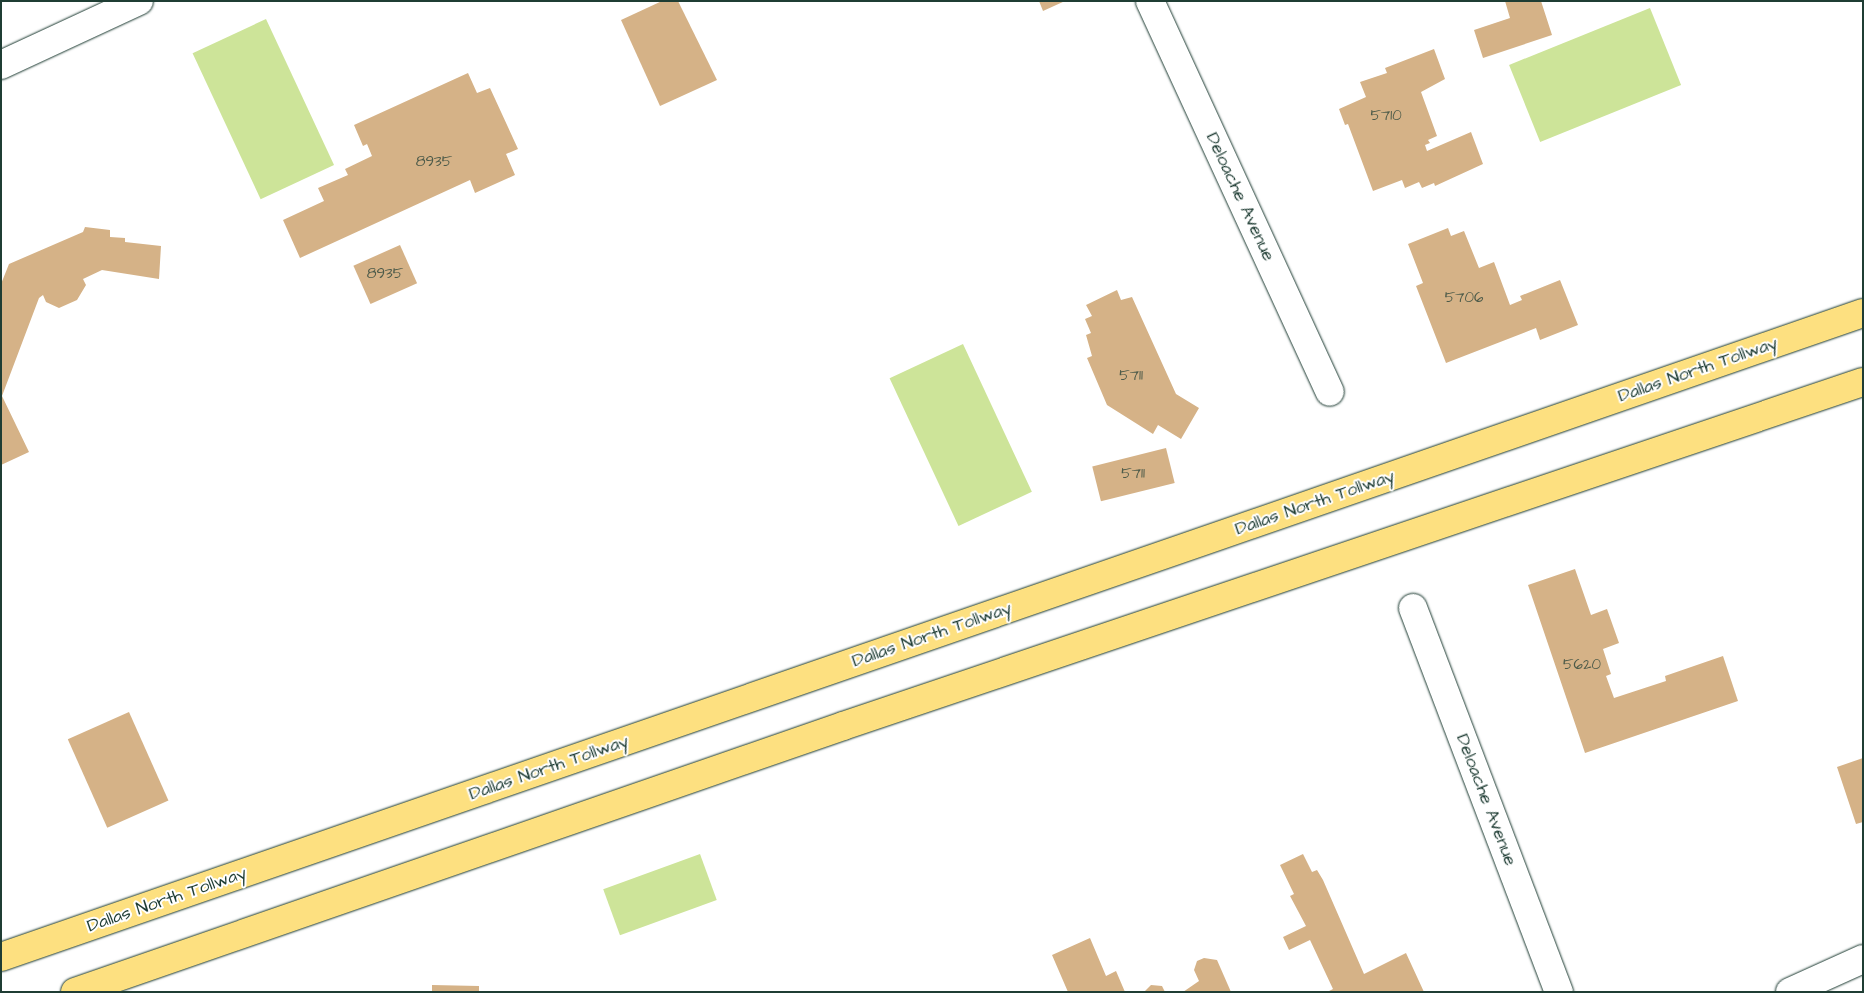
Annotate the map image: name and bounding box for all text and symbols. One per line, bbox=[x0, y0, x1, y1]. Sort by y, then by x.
house number: 5710 bbox=[1370, 107, 1402, 125]
street label: Deloache Avenue bbox=[1201, 129, 1279, 265]
house number: 8935 bbox=[416, 153, 452, 171]
house number: 8935 bbox=[367, 265, 403, 283]
house number: 5706 bbox=[1445, 289, 1483, 307]
street label: Dallas North Tollway bbox=[1615, 333, 1781, 407]
house number: 5711 bbox=[1119, 367, 1143, 385]
house number: 5711 bbox=[1121, 465, 1145, 483]
street label: Dallas North Tollway bbox=[1232, 466, 1398, 540]
street label: Dallas North Tollway bbox=[849, 598, 1015, 672]
house number: 5620 bbox=[1563, 656, 1601, 674]
street label: Dallas North Tollway bbox=[466, 731, 632, 805]
street label: Deloache Avenue bbox=[1451, 731, 1521, 869]
street label: Dallas North Tollway bbox=[84, 863, 250, 937]

